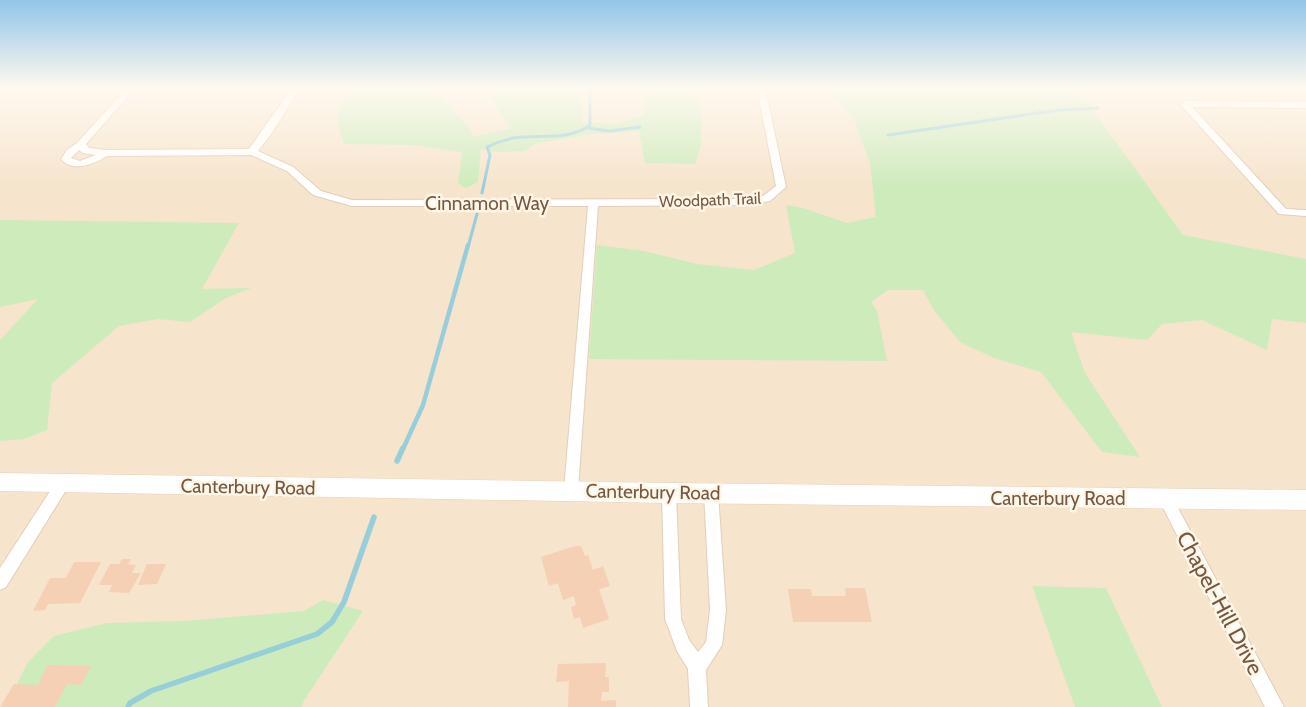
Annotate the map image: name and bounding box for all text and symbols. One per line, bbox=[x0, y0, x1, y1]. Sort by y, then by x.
street label: Woodpath Trail bbox=[659, 189, 762, 211]
street label: Cinnamon Way bbox=[425, 192, 550, 215]
street label: Canterbury Road bbox=[180, 474, 316, 500]
street label: Canterbury Road bbox=[585, 479, 721, 505]
street label: Canterbury Road bbox=[991, 487, 1125, 510]
street label: Chapel-Hill Drive bbox=[1171, 527, 1269, 679]

